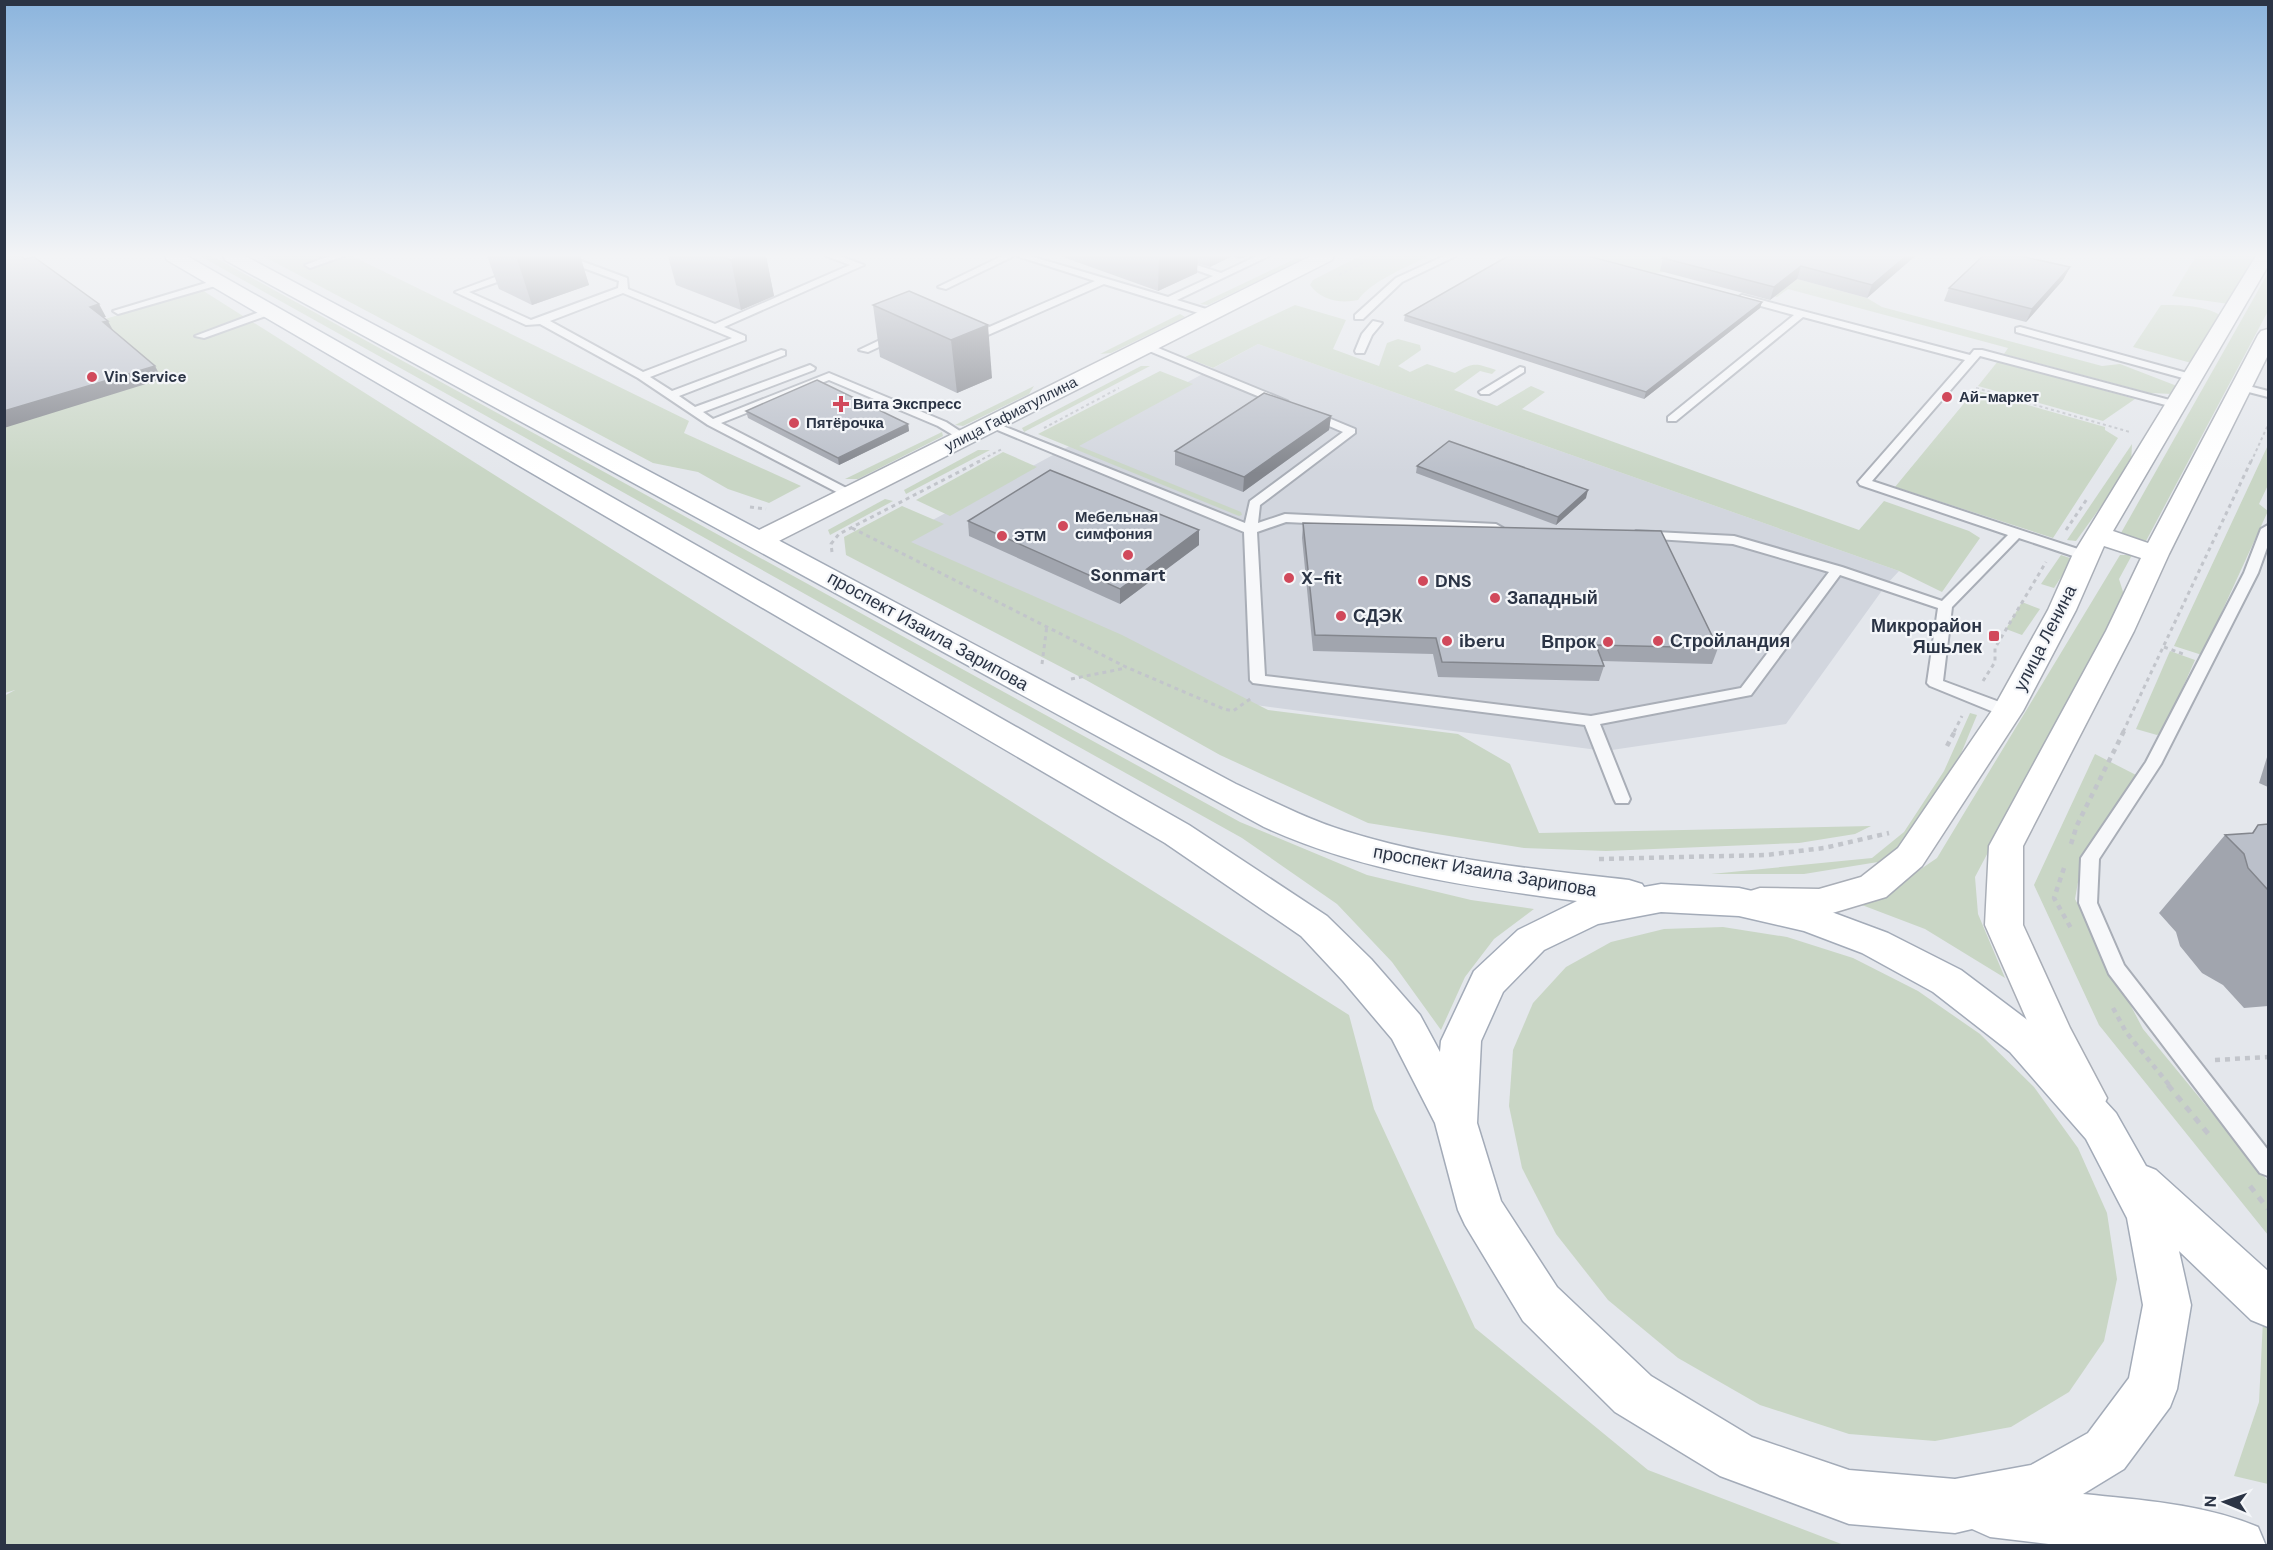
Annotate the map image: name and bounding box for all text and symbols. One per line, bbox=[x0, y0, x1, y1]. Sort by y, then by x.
place label: Vin Service bbox=[104, 367, 186, 387]
marker: Vin Service bbox=[85, 370, 99, 384]
street label: улица Гафиатуллина bbox=[941, 372, 1081, 456]
place label: Ай-маркет bbox=[1959, 387, 2039, 407]
marker: Ай-маркет bbox=[1940, 390, 1954, 404]
place label: Вита Экспресс bbox=[853, 394, 962, 414]
marker: Вита Экспресс bbox=[834, 397, 848, 411]
place label: Пятёрочка bbox=[806, 413, 884, 433]
marker: Пятёрочка bbox=[787, 416, 801, 430]
place label: Мебельная симфония bbox=[1075, 507, 1158, 544]
marker: Мебельная симфония bbox=[1056, 519, 1070, 533]
place label: ЭТМ bbox=[1014, 526, 1046, 546]
marker: ЭТМ bbox=[995, 529, 1009, 543]
marker: Sonmart bbox=[1121, 548, 1135, 562]
place label: Sonmart bbox=[1090, 563, 1166, 587]
street label: проспект Изаила Зарипова bbox=[823, 566, 1034, 697]
place label: X-fit bbox=[1301, 566, 1342, 590]
place label: DNS bbox=[1435, 569, 1472, 593]
marker: X-fit bbox=[1282, 571, 1296, 585]
marker: DNS bbox=[1416, 574, 1430, 588]
street label: улица Ленина bbox=[2008, 580, 2082, 695]
place label: Западный bbox=[1507, 586, 1598, 610]
marker: Западный bbox=[1488, 591, 1502, 605]
place label: СДЭК bbox=[1353, 604, 1403, 628]
marker: СДЭК bbox=[1334, 609, 1348, 623]
place label: Микрорайон Яшьлек bbox=[1871, 614, 1983, 659]
place label: iberu bbox=[1459, 629, 1505, 653]
place label: Стройландия bbox=[1670, 629, 1790, 653]
marker: Микрорайон Яшьлек bbox=[1987, 629, 2001, 643]
place label: Впрок bbox=[1541, 630, 1597, 654]
marker: iberu bbox=[1440, 634, 1454, 648]
marker: Стройландия bbox=[1651, 634, 1665, 648]
marker: Впрок bbox=[1601, 635, 1615, 649]
street label: проспект Изаила Зарипова bbox=[1371, 840, 1599, 903]
north arrow bbox=[2195, 1472, 2255, 1532]
text: N bbox=[2200, 1495, 2221, 1508]

